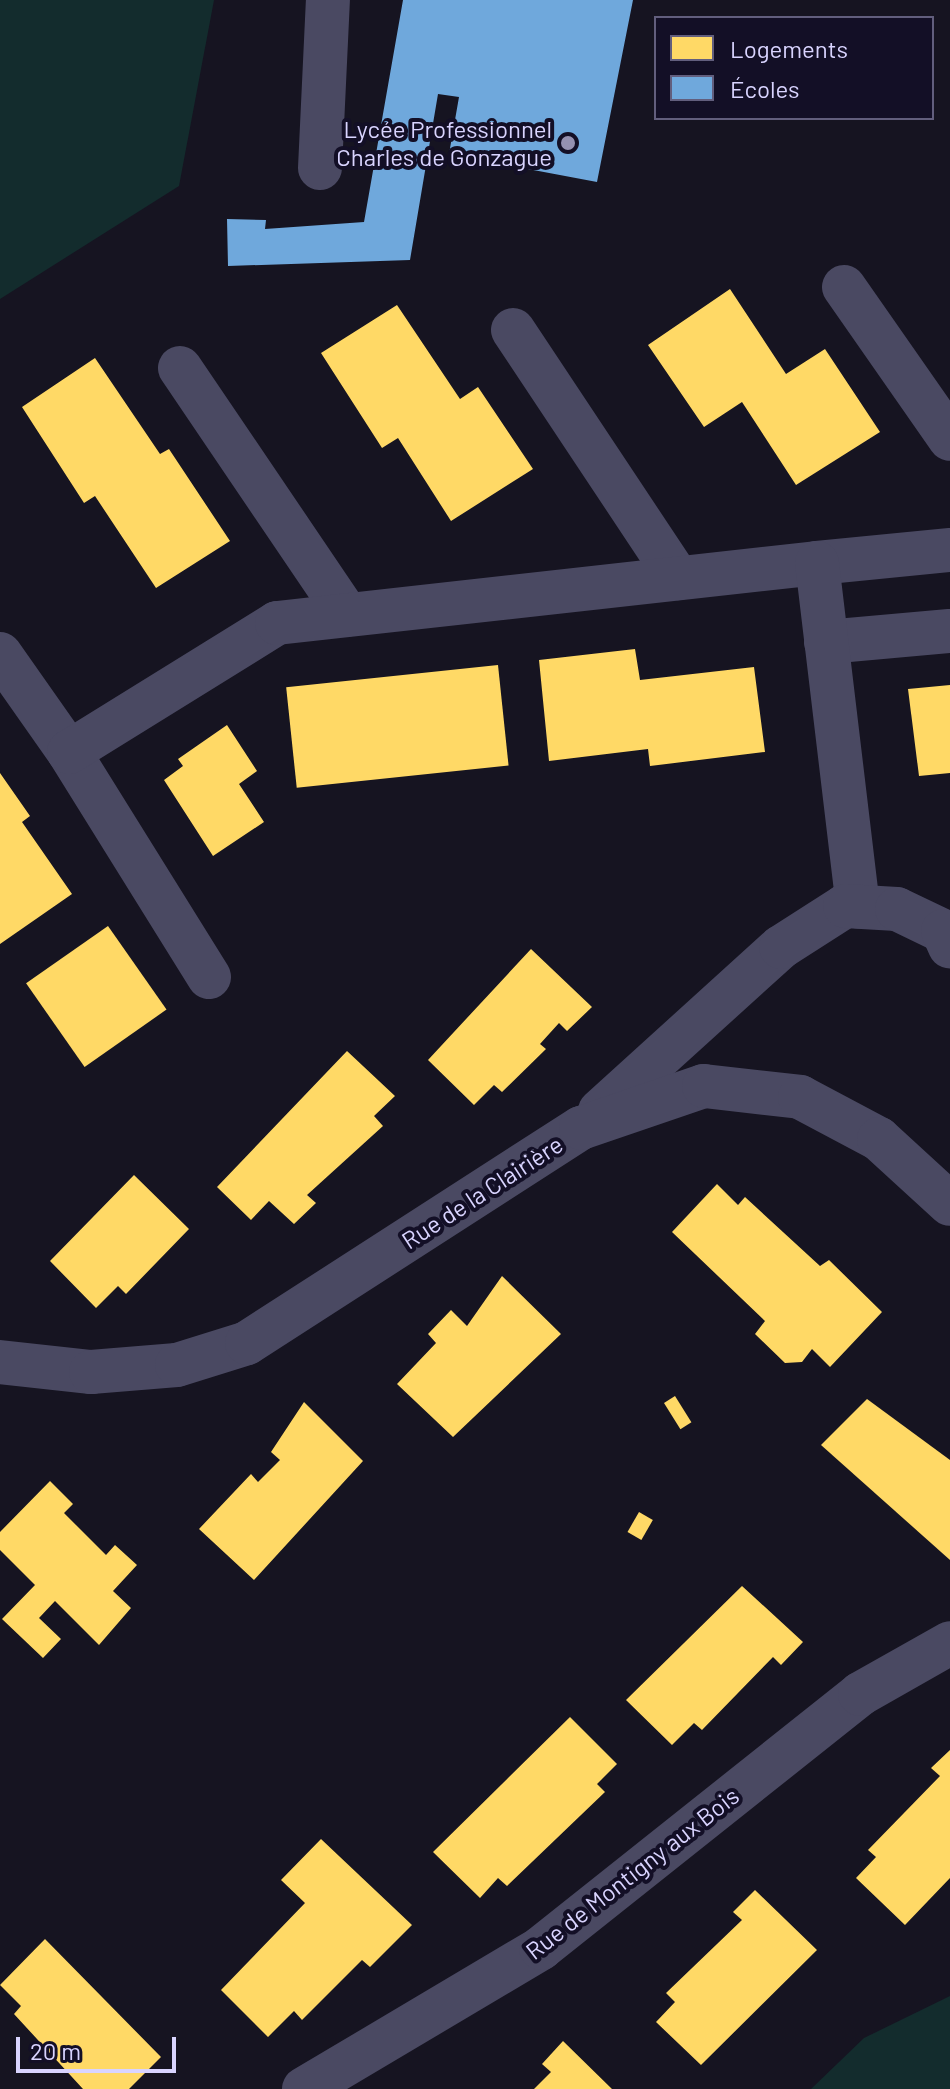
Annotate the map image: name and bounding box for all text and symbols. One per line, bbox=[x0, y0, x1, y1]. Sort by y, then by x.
legend bbox=[654, 16, 934, 120]
text: Logements bbox=[730, 34, 848, 63]
text: Écoles bbox=[730, 74, 800, 103]
place label: Lycée Professionnel Charles de Gonzague bbox=[336, 115, 552, 171]
marker: Lycée Professionnel Charles de Gonzague bbox=[559, 134, 577, 152]
street label: Rue de la Clairière bbox=[396, 1129, 568, 1255]
street label: Rue de Montigny aux Bois bbox=[520, 1781, 744, 1965]
scale bar bbox=[20, 2021, 180, 2071]
text: 20 m bbox=[30, 2036, 81, 2065]

